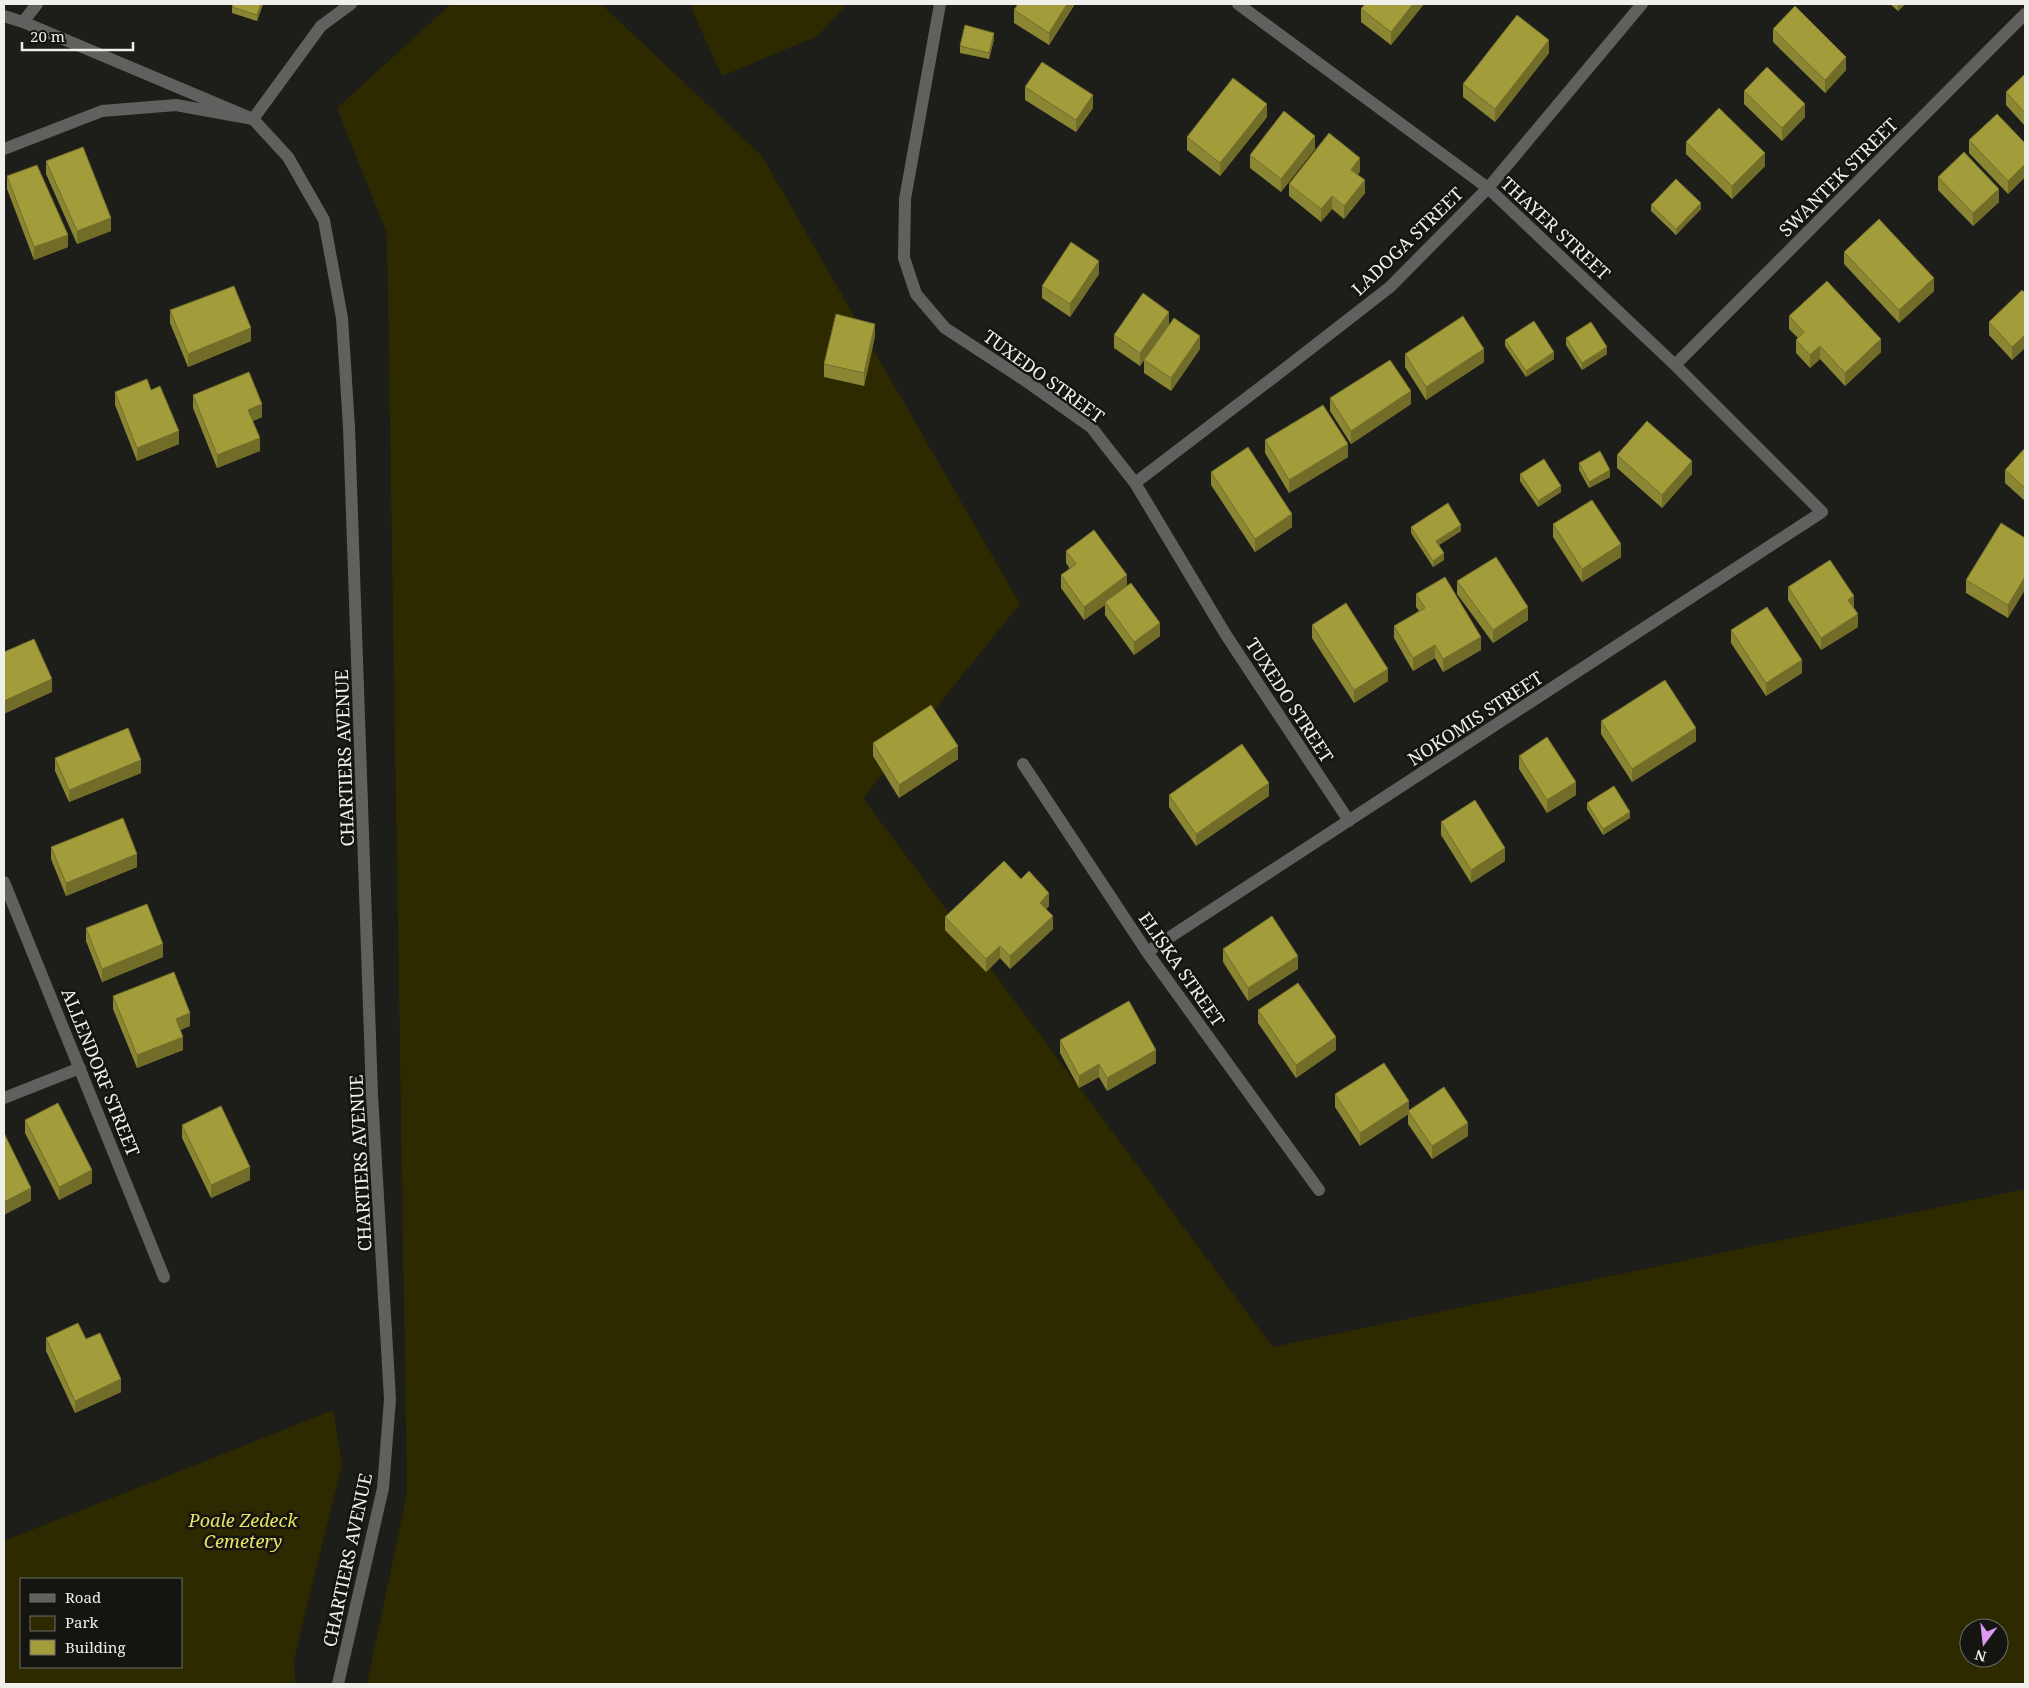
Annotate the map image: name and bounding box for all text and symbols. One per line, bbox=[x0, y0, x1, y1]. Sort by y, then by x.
scale bar bbox=[22, 20, 134, 52]
text: 20 m bbox=[30, 26, 65, 46]
street label: SWANTEK STREET bbox=[1773, 112, 1903, 242]
street label: THAYER STREET bbox=[1496, 171, 1616, 285]
street label: LADOGA STREET bbox=[1346, 182, 1468, 300]
street label: TUXEDO STREET bbox=[979, 324, 1109, 428]
street label: TUXEDO STREET bbox=[1241, 633, 1339, 767]
street label: NOKOMIS STREET bbox=[1403, 665, 1547, 771]
street label: CHARTIERS AVENUE bbox=[329, 669, 359, 847]
street label: ELISKA STREET bbox=[1134, 907, 1230, 1031]
street label: ALLENDORF STREET bbox=[56, 984, 146, 1160]
street label: CHARTIERS AVENUE bbox=[343, 1074, 377, 1252]
street label: CHARTIERS AVENUE bbox=[317, 1471, 377, 1649]
park label: Poale Zedeck Cemetery bbox=[187, 1508, 298, 1553]
legend bbox=[20, 1578, 182, 1668]
text: Road bbox=[65, 1587, 101, 1607]
text: Park bbox=[65, 1612, 99, 1632]
north arrow bbox=[1959, 1618, 2009, 1668]
text: Building bbox=[65, 1637, 126, 1657]
text: N bbox=[1973, 1645, 1988, 1667]

